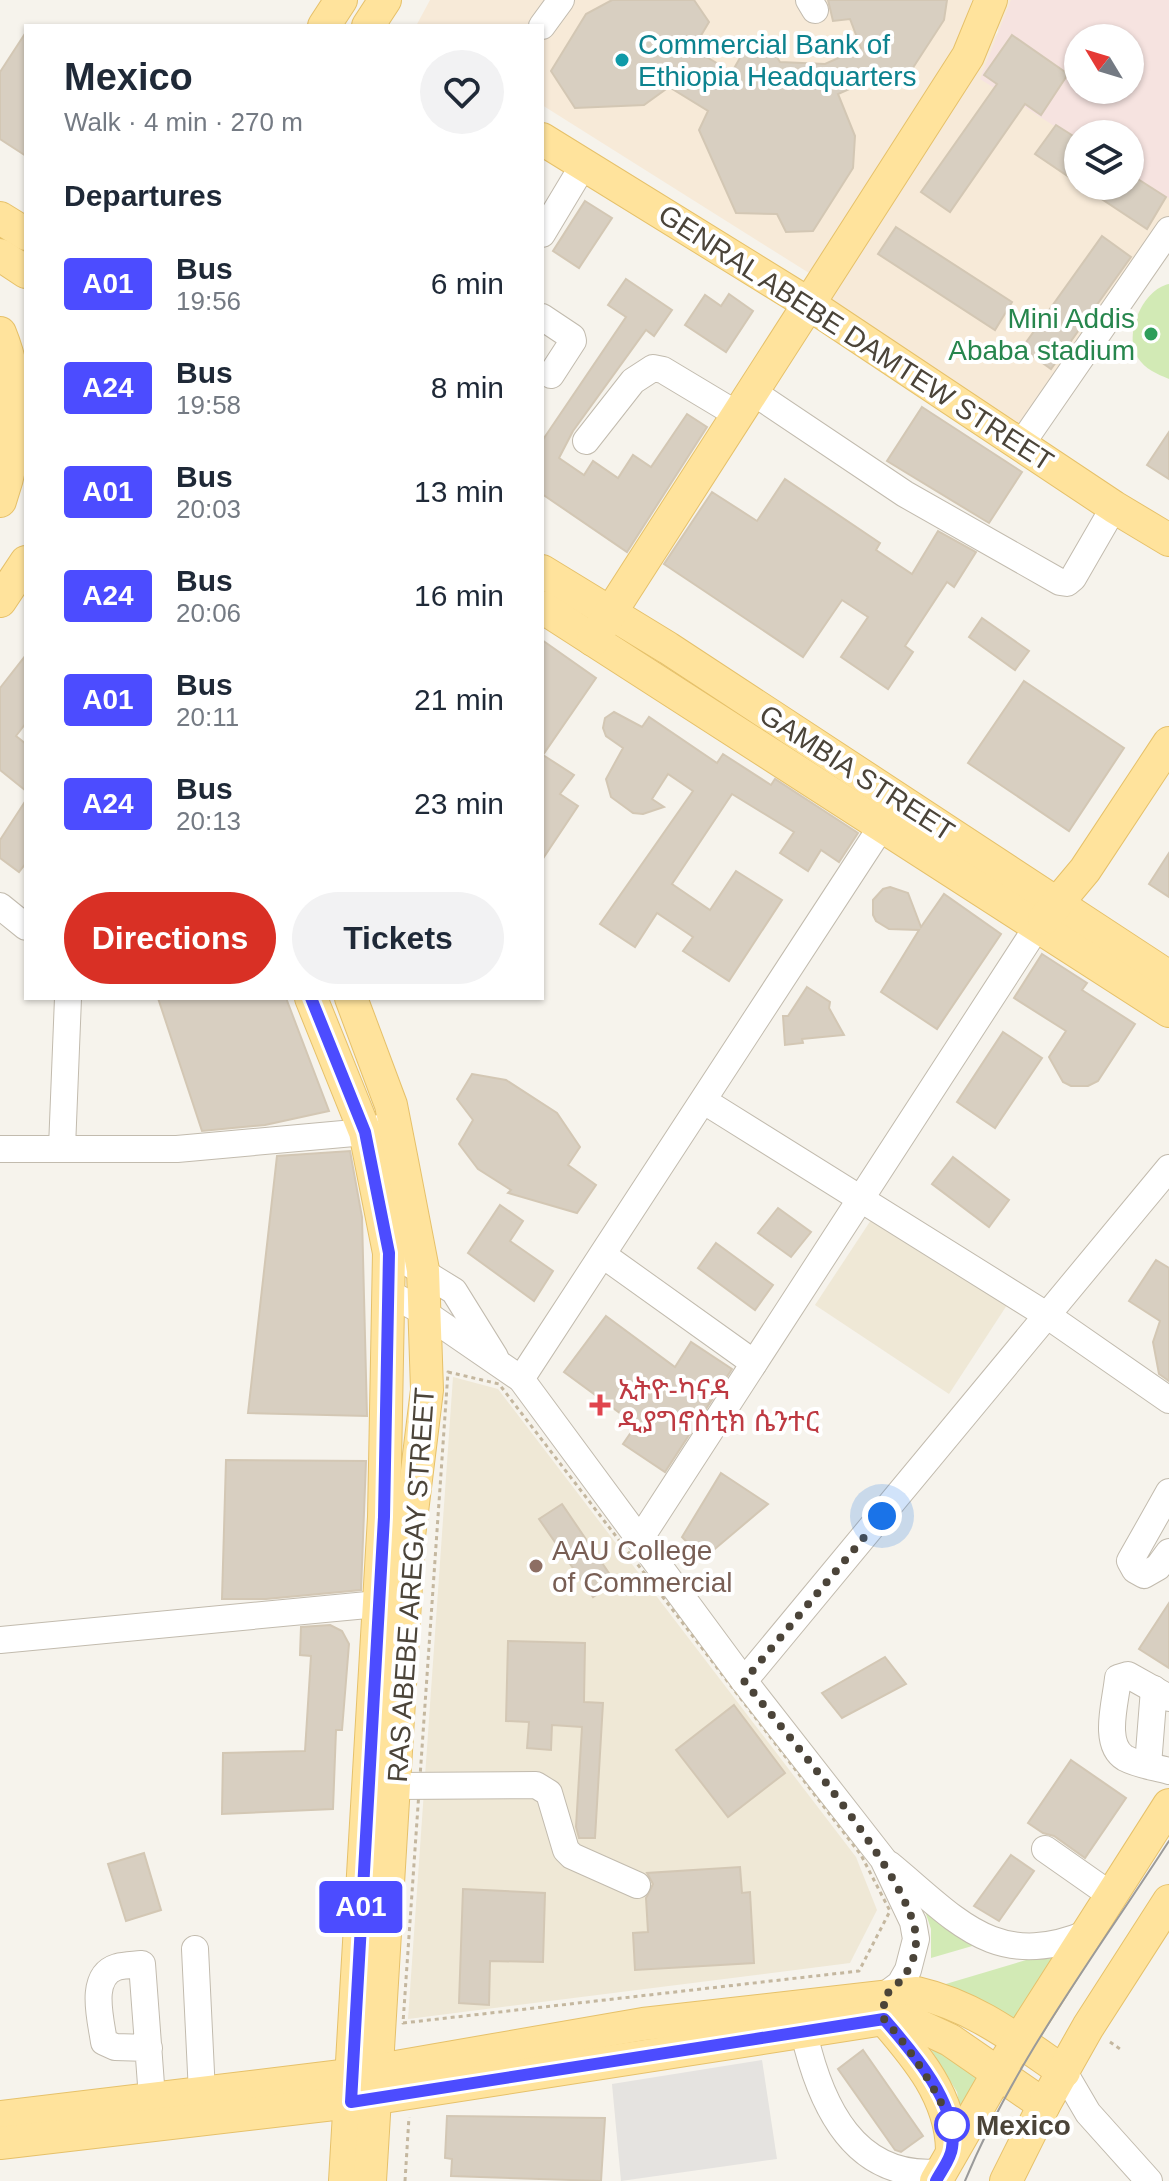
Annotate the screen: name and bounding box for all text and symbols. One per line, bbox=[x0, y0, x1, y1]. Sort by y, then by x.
north arrow bbox=[1064, 24, 1144, 104]
map controls bbox=[1064, 24, 1144, 200]
place label: Commercial Bank of Ethiopia Headquarters bbox=[638, 29, 917, 92]
button: heart bbox=[420, 50, 504, 134]
marker: Commercial Bank of Ethiopia Headquarters bbox=[613, 51, 631, 69]
text: Mexico bbox=[64, 56, 193, 98]
text: Walk · 4 min · 270 m bbox=[64, 107, 303, 137]
button: layers bbox=[1064, 120, 1144, 200]
text: Departures bbox=[64, 179, 222, 212]
street label: GENRAL ABEBE DAMTEW STREET bbox=[653, 199, 1059, 477]
text: Bus bbox=[176, 252, 233, 285]
text: 6 min bbox=[431, 267, 504, 300]
text: A01 bbox=[82, 268, 134, 299]
text: 19:56 bbox=[176, 286, 241, 316]
place label: Mini Addis Ababa stadium bbox=[948, 303, 1135, 366]
marker: Mini Addis Ababa stadium bbox=[1142, 325, 1160, 343]
text: Bus bbox=[176, 356, 233, 389]
text: 8 min bbox=[431, 371, 504, 404]
text: A24 bbox=[82, 372, 134, 403]
text: 19:58 bbox=[176, 390, 241, 420]
text: Bus bbox=[176, 460, 233, 493]
text: 13 min bbox=[414, 475, 504, 508]
text: A01 bbox=[82, 476, 134, 507]
text: 20:03 bbox=[176, 494, 241, 524]
text: Bus bbox=[176, 564, 233, 597]
text: 16 min bbox=[414, 579, 504, 612]
text: A24 bbox=[82, 580, 134, 611]
text: 20:06 bbox=[176, 598, 241, 628]
text: Bus bbox=[176, 668, 233, 701]
text: 21 min bbox=[414, 683, 504, 716]
text: A01 bbox=[82, 684, 134, 715]
street label: GAMBIA STREET bbox=[754, 699, 960, 847]
text: 20:11 bbox=[176, 702, 239, 732]
text: Bus bbox=[176, 772, 233, 805]
text: 23 min bbox=[414, 787, 504, 820]
text: A24 bbox=[82, 788, 134, 819]
text: 20:13 bbox=[176, 806, 241, 836]
button: Directions bbox=[64, 892, 276, 984]
button: Tickets bbox=[292, 892, 504, 984]
place label: ኢትዮ-ካናዳ ዲያግኖስቲክ ሴንተር bbox=[618, 1374, 819, 1437]
street label: RAS ABEBE AREGAY STREET bbox=[382, 1387, 440, 1783]
marker: ኢትዮ-ካናዳ ዲያግኖስቲክ ሴንተር bbox=[589, 1394, 611, 1416]
your location bbox=[862, 1496, 902, 1536]
place label: AAU College of Commercial bbox=[552, 1535, 732, 1598]
marker: AAU College of Commercial bbox=[527, 1557, 545, 1575]
line badge: A01 bbox=[315, 1881, 407, 1933]
text: A01 bbox=[335, 1891, 387, 1922]
marker: Mexico bbox=[935, 2108, 969, 2142]
place label: Mexico bbox=[976, 2110, 1071, 2141]

